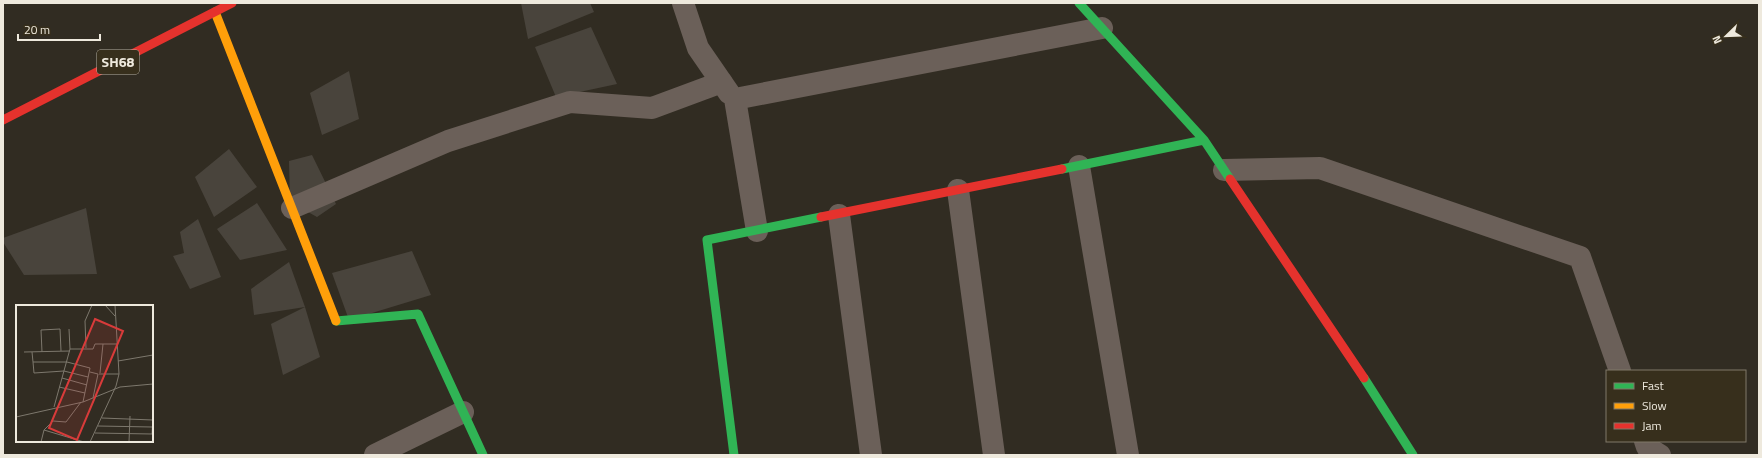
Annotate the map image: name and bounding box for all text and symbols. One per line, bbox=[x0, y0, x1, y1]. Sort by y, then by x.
scale bar bbox=[18, 16, 100, 42]
north arrow bbox=[1706, 16, 1746, 56]
text: 20 m bbox=[24, 20, 50, 39]
text: N bbox=[1708, 33, 1726, 47]
road number: SH68 bbox=[97, 50, 139, 74]
inset map bbox=[16, 305, 153, 442]
legend bbox=[1606, 370, 1746, 442]
text: Fast bbox=[1642, 376, 1665, 395]
text: Slow bbox=[1642, 396, 1667, 415]
text: Jam bbox=[1642, 416, 1662, 435]

